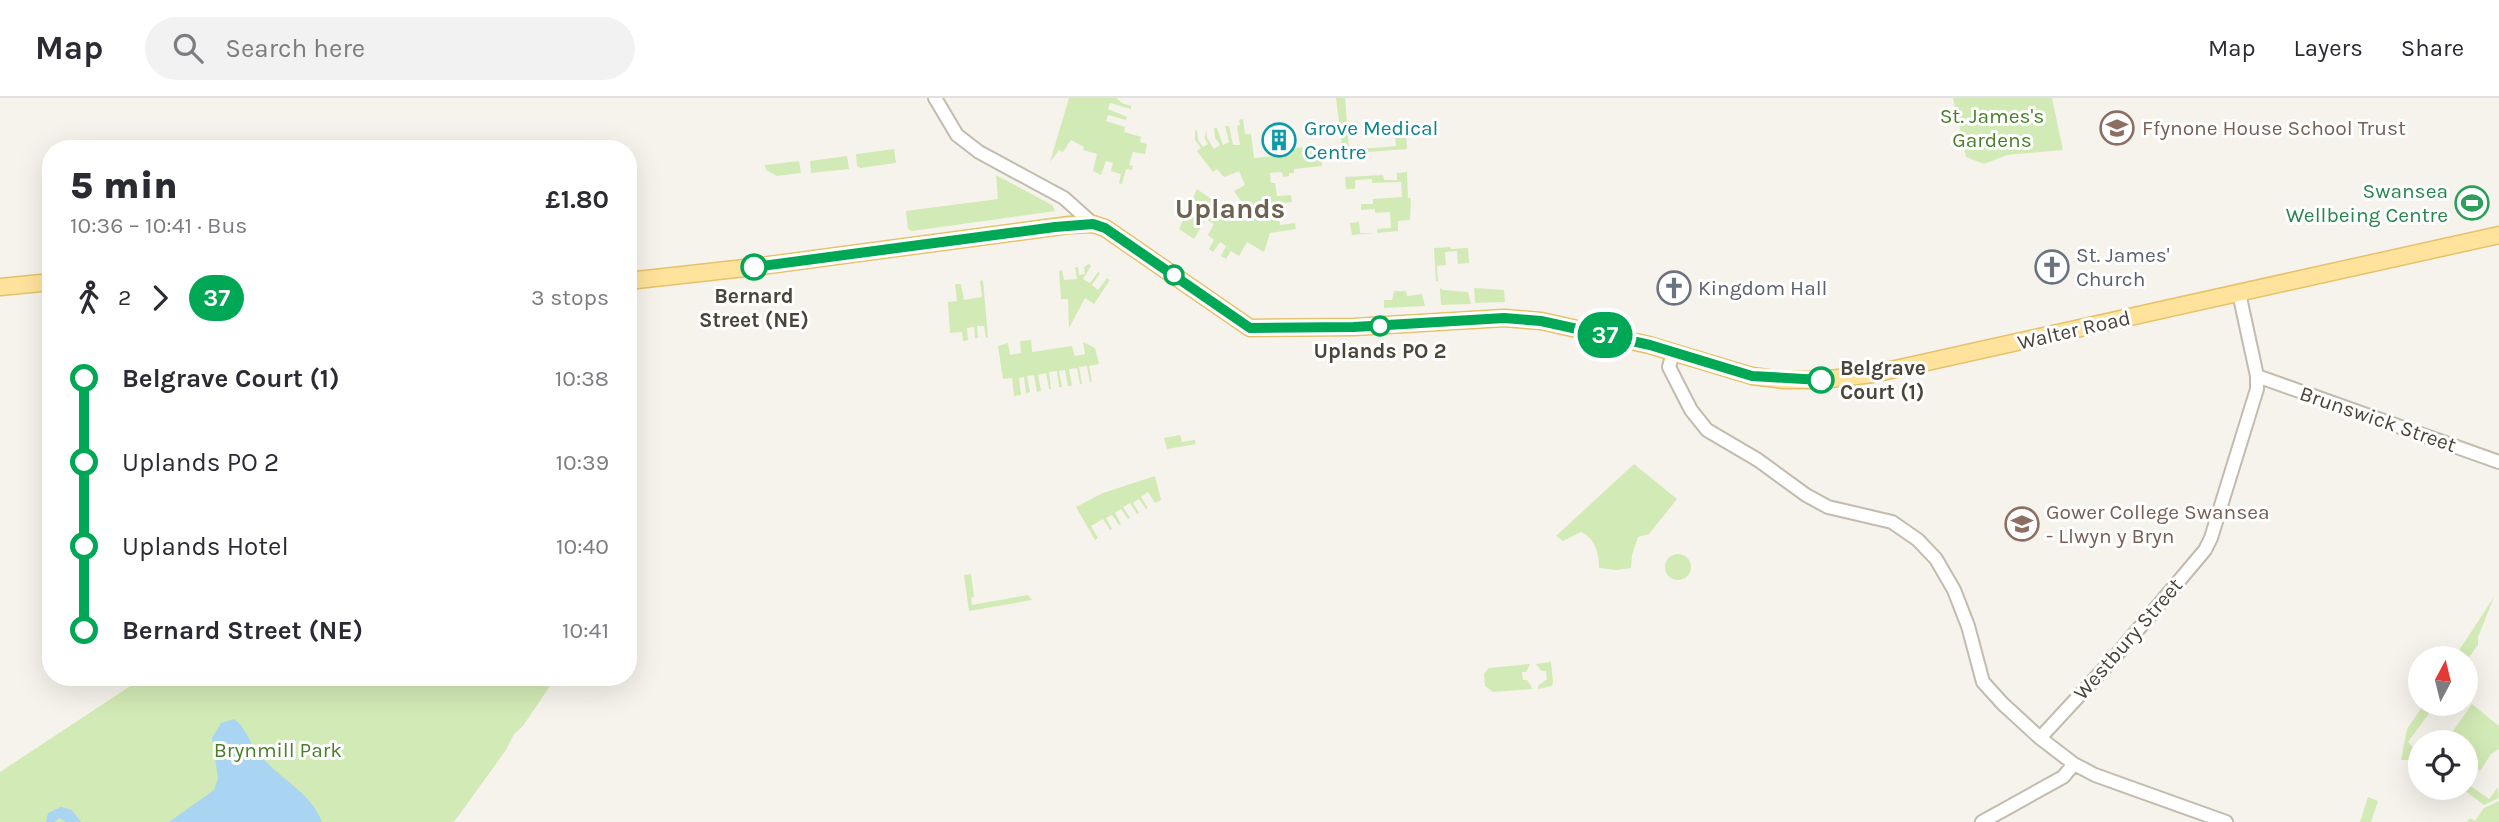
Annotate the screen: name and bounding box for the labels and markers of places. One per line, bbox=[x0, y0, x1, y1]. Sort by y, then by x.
school or university icon: Ffynone House School Trust bbox=[2098, 109, 2136, 147]
place label: Grove Medical Centre bbox=[1304, 116, 1438, 164]
place label: Ffynone House School Trust bbox=[2142, 116, 2406, 140]
building icon: Grove Medical Centre bbox=[1260, 121, 1298, 159]
place label: Swansea Wellbeing Centre bbox=[2286, 179, 2448, 227]
sports icon: Swansea Wellbeing Centre bbox=[2453, 184, 2491, 222]
place label: St. James' Church bbox=[2076, 243, 2170, 291]
church icon: St. James' Church bbox=[2033, 248, 2071, 286]
marker: Bernard Street (NE) bbox=[741, 254, 767, 280]
unlabelled marker bbox=[1164, 265, 1184, 285]
church icon: Kingdom Hall bbox=[1655, 269, 1693, 307]
place label: Kingdom Hall bbox=[1698, 276, 1827, 300]
place label: Bernard Street (NE) bbox=[699, 284, 809, 332]
marker: Uplands PO 2 bbox=[1370, 316, 1390, 336]
place label: Uplands PO 2 bbox=[1314, 339, 1446, 363]
place label: Belgrave Court (1) bbox=[1840, 356, 1926, 404]
marker: Belgrave Court (1) bbox=[1808, 367, 1834, 393]
place label: Gower College Swansea - Llwyn y Bryn bbox=[2046, 500, 2270, 548]
school or university icon: Gower College Swansea - Llwyn y Bryn bbox=[2003, 505, 2041, 543]

